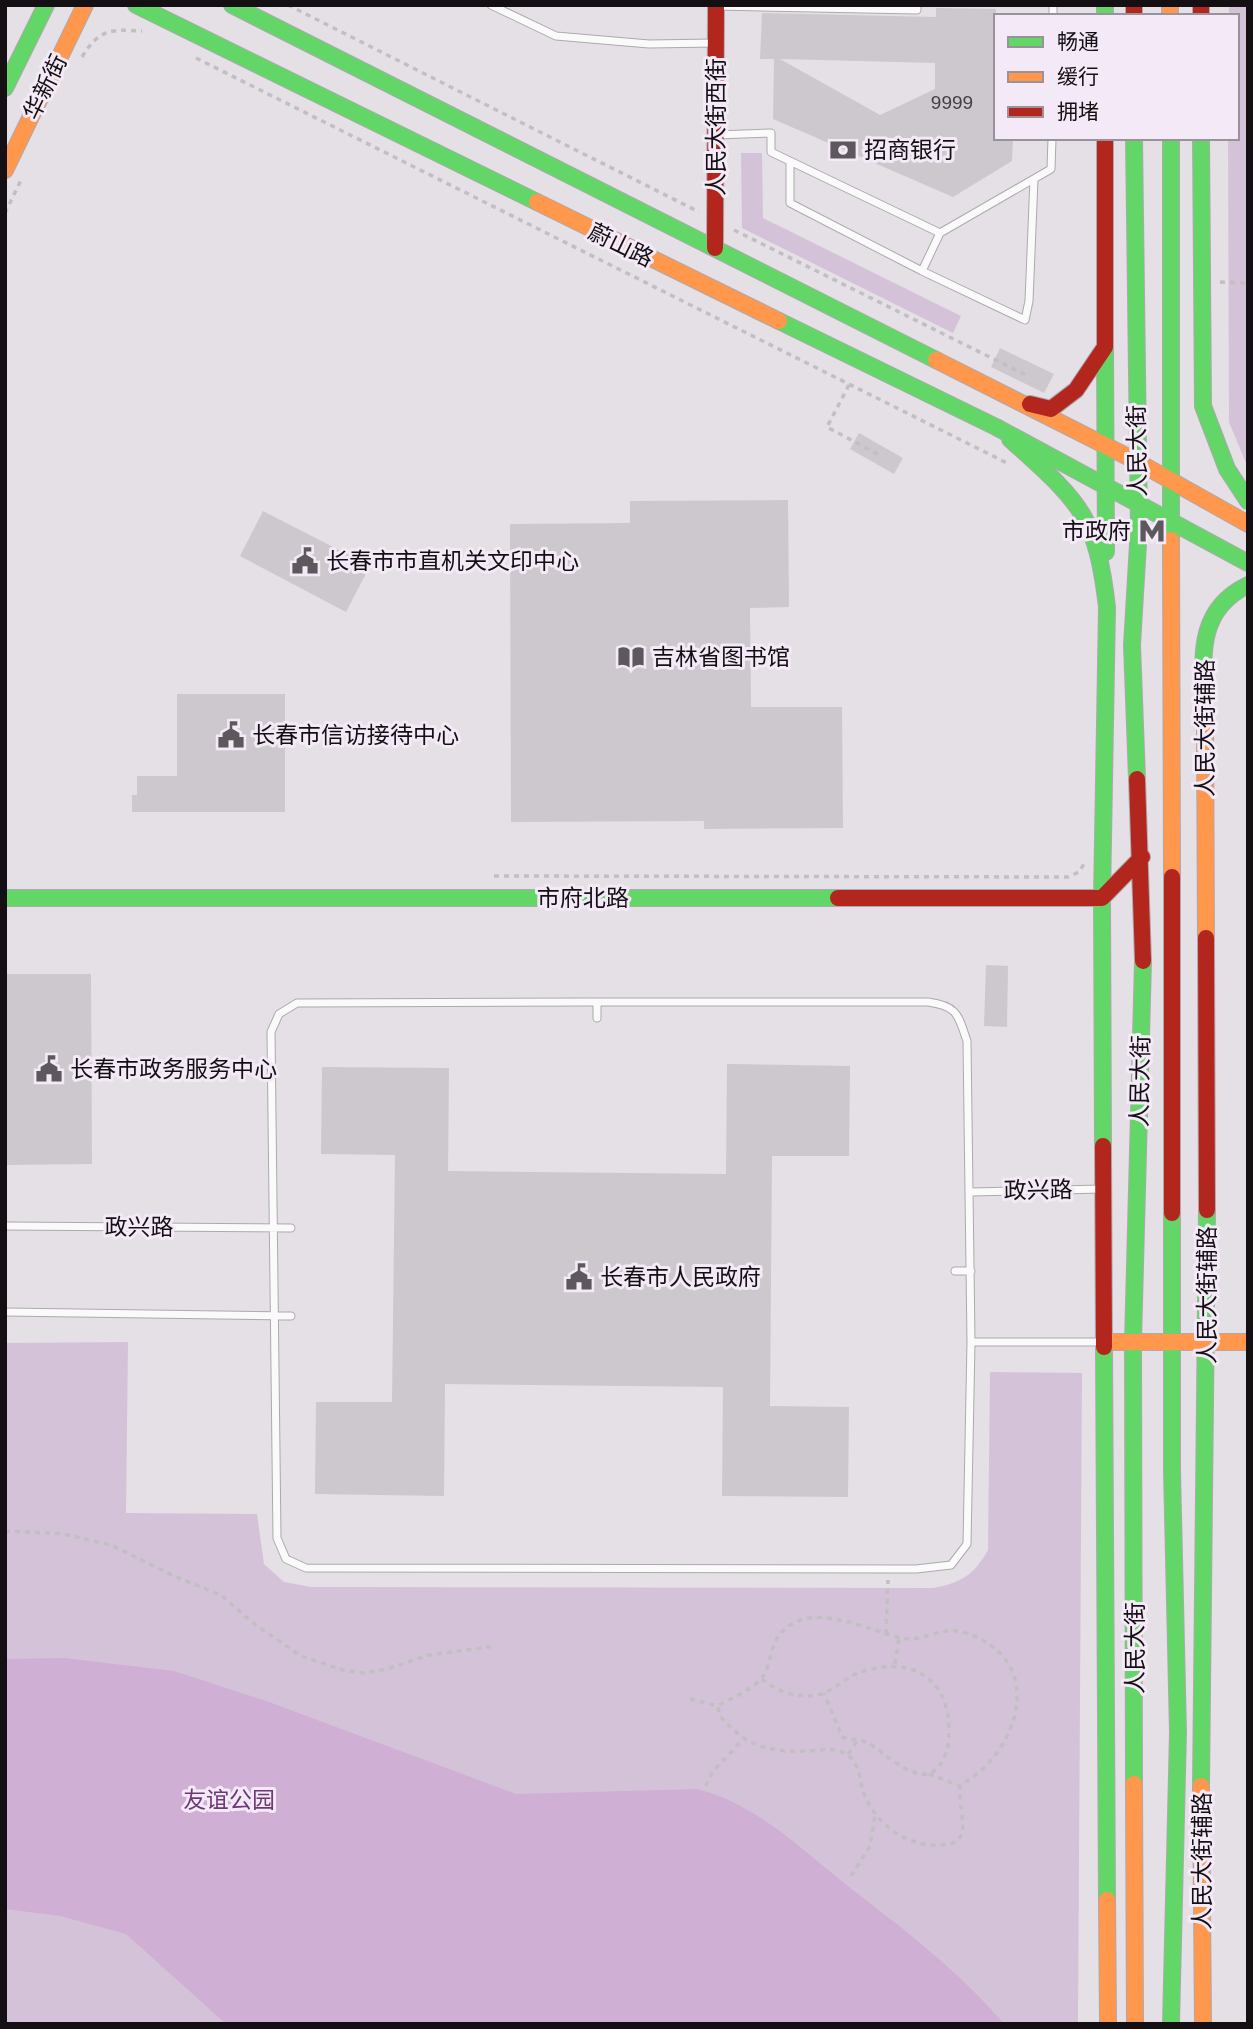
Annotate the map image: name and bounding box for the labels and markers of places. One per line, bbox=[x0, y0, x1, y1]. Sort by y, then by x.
bank icon: 招商银行 bbox=[828, 135, 858, 165]
place label: 招商银行 bbox=[864, 137, 956, 163]
metro station icon: 市政府 bbox=[1137, 516, 1167, 546]
place label: 市政府 bbox=[1062, 518, 1131, 544]
public building icon: 长春市市直机关文印中心 bbox=[290, 546, 320, 576]
place label: 长春市市直机关文印中心 bbox=[326, 548, 579, 574]
library icon: 吉林省图书馆 bbox=[616, 642, 646, 672]
place label: 吉林省图书馆 bbox=[652, 644, 790, 670]
public building icon: 长春市信访接待中心 bbox=[216, 720, 246, 750]
place label: 长春市信访接待中心 bbox=[252, 722, 459, 748]
public building icon: 长春市政务服务中心 bbox=[34, 1054, 64, 1084]
place label: 长春市政务服务中心 bbox=[70, 1056, 277, 1082]
public building icon: 长春市人民政府 bbox=[564, 1262, 594, 1292]
place label: 长春市人民政府 bbox=[600, 1264, 761, 1290]

